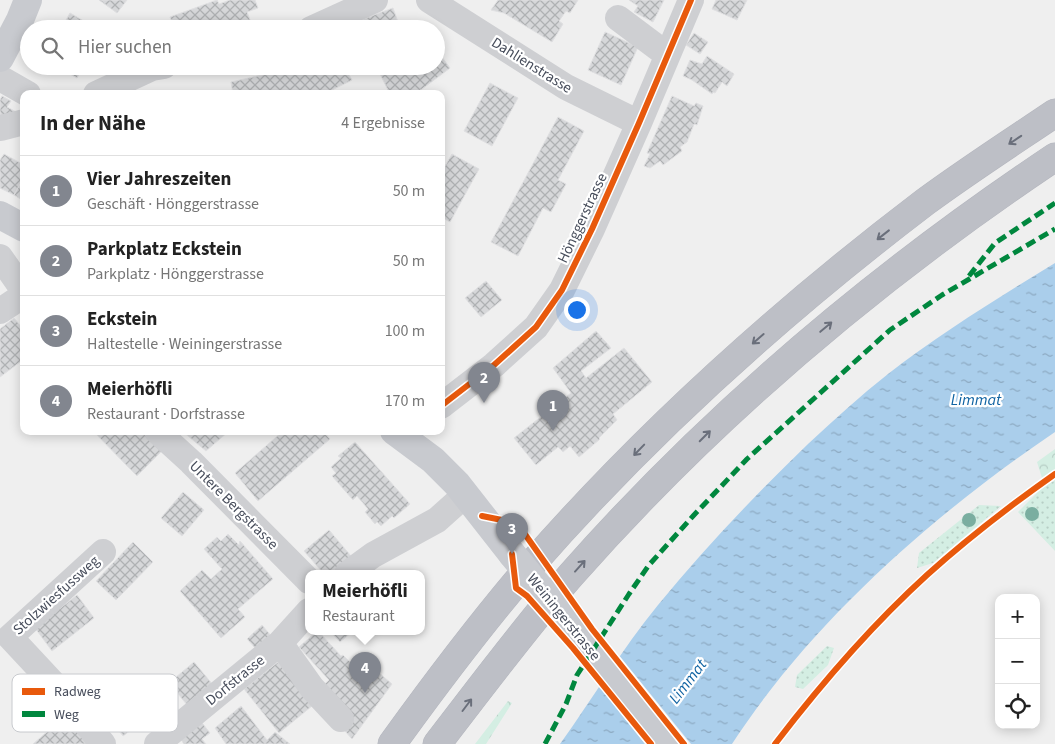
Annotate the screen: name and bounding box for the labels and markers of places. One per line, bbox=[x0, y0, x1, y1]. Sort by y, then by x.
pin: 2 bbox=[468, 362, 500, 403]
pin: 1 bbox=[537, 390, 569, 431]
pin: 3 bbox=[496, 513, 528, 554]
pin: 4 bbox=[349, 652, 381, 693]

